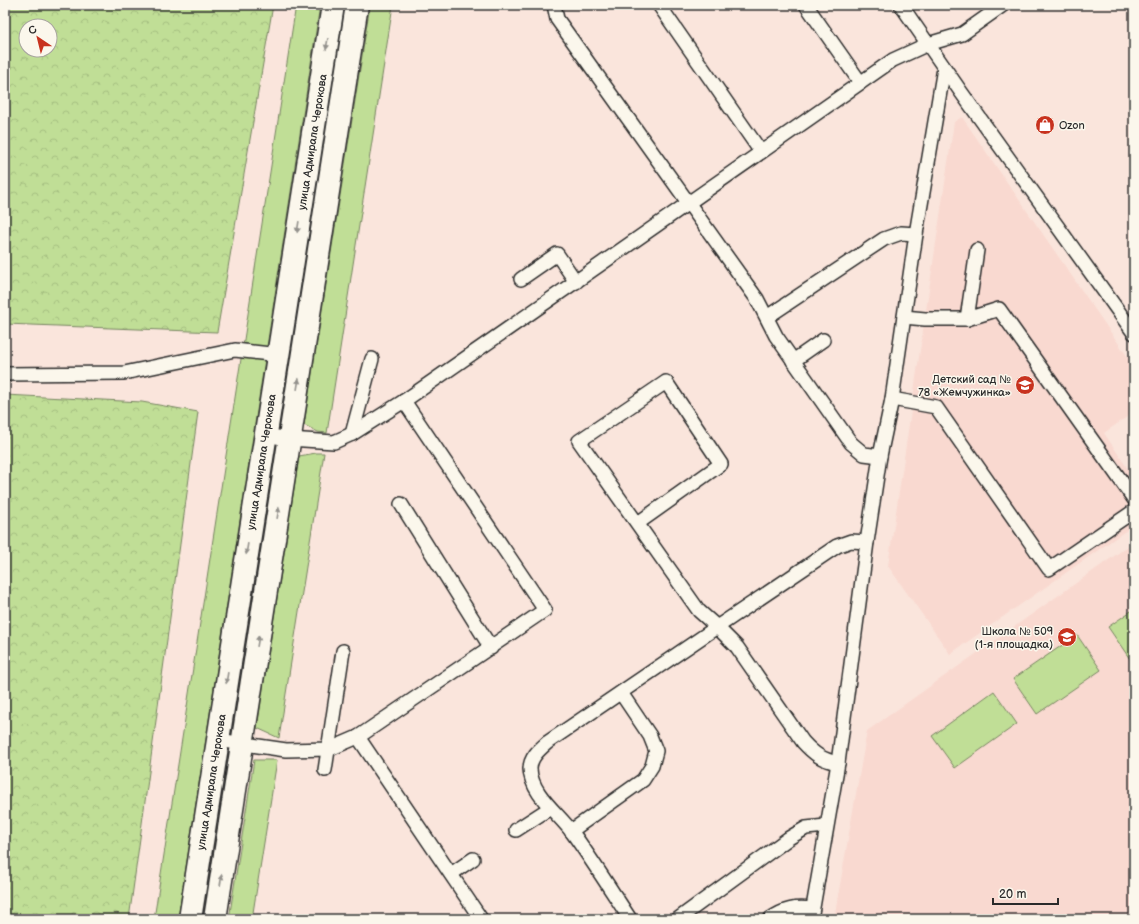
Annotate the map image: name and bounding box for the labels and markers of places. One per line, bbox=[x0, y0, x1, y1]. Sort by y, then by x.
shop icon: Ozon bbox=[1034, 114, 1056, 136]
place label: Ozon bbox=[1059, 119, 1085, 132]
place label: Детский сад № 78 «Жемчужинка» bbox=[918, 373, 1011, 399]
school or university icon: Детский сад № 78 «Жемчужинка» bbox=[1014, 374, 1036, 396]
place label: Школа № 509 (1-я площадка) bbox=[975, 625, 1053, 651]
school or university icon: Школа № 509 (1-я площадка) bbox=[1056, 626, 1078, 648]

